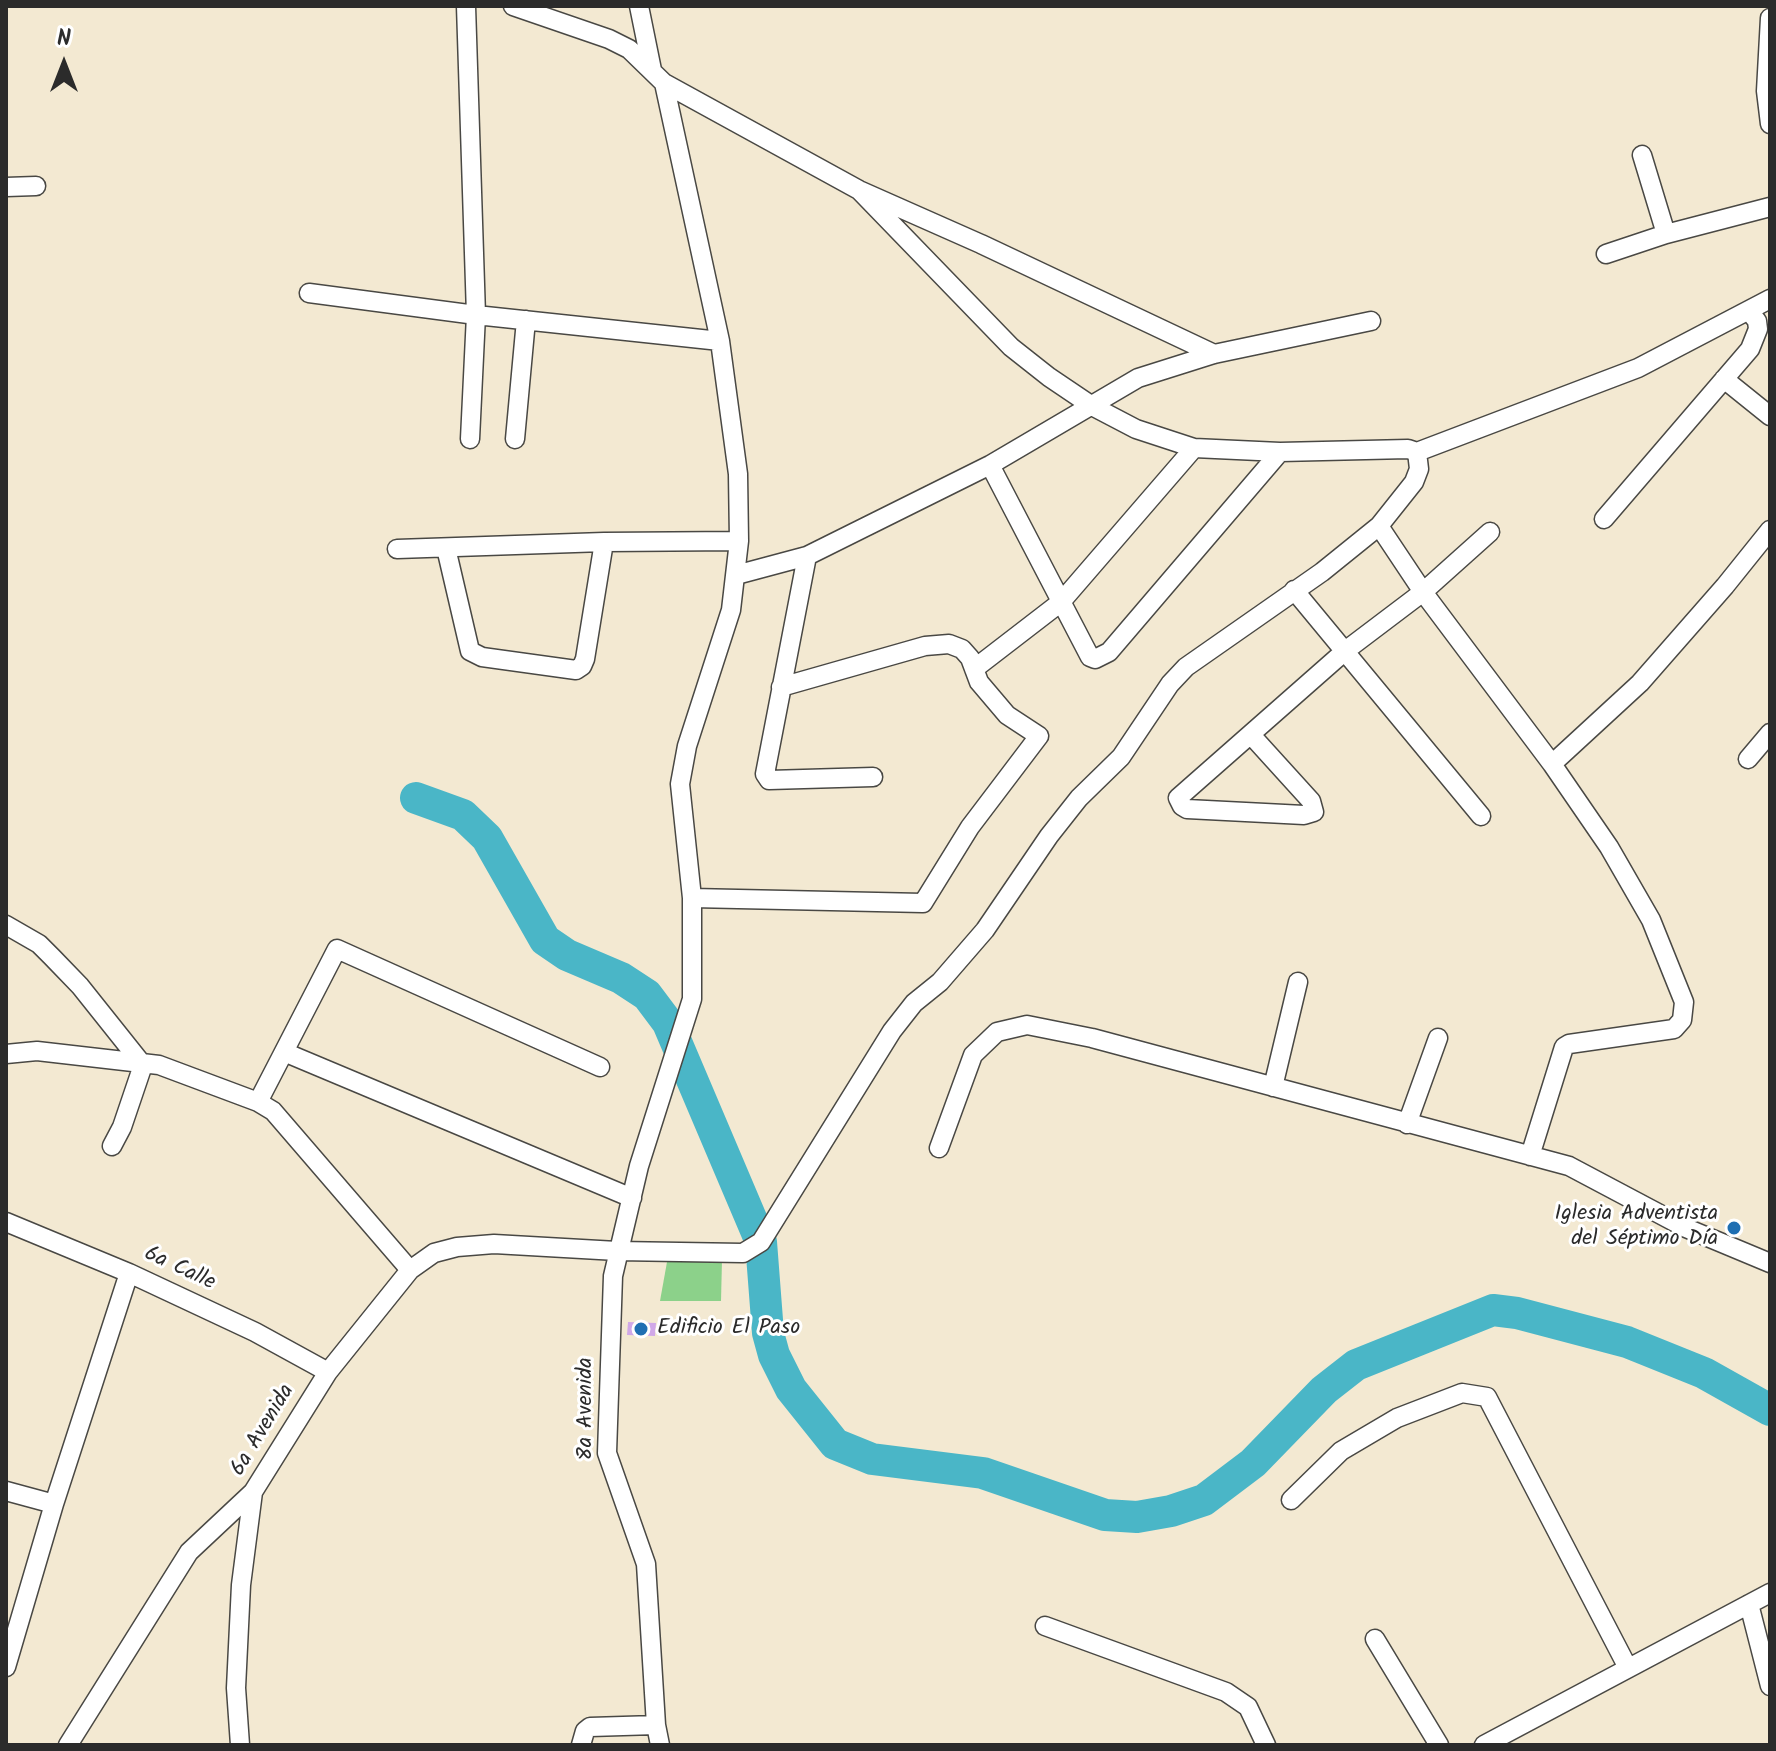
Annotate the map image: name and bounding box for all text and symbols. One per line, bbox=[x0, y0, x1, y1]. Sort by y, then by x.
text: N bbox=[57, 22, 71, 57]
north arrow bbox=[24, 24, 104, 104]
place label: Iglesia Adventista del Séptimo Día bbox=[1554, 1202, 1718, 1254]
marker: Iglesia Adventista del Séptimo Día bbox=[1725, 1219, 1743, 1237]
street label: 6a Calle bbox=[139, 1242, 219, 1298]
place label: Edificio El Paso bbox=[657, 1316, 800, 1342]
marker: Edificio El Paso bbox=[632, 1320, 650, 1338]
street label: 8a Avenida bbox=[574, 1357, 600, 1461]
street label: 6a Avenida bbox=[226, 1380, 302, 1482]

